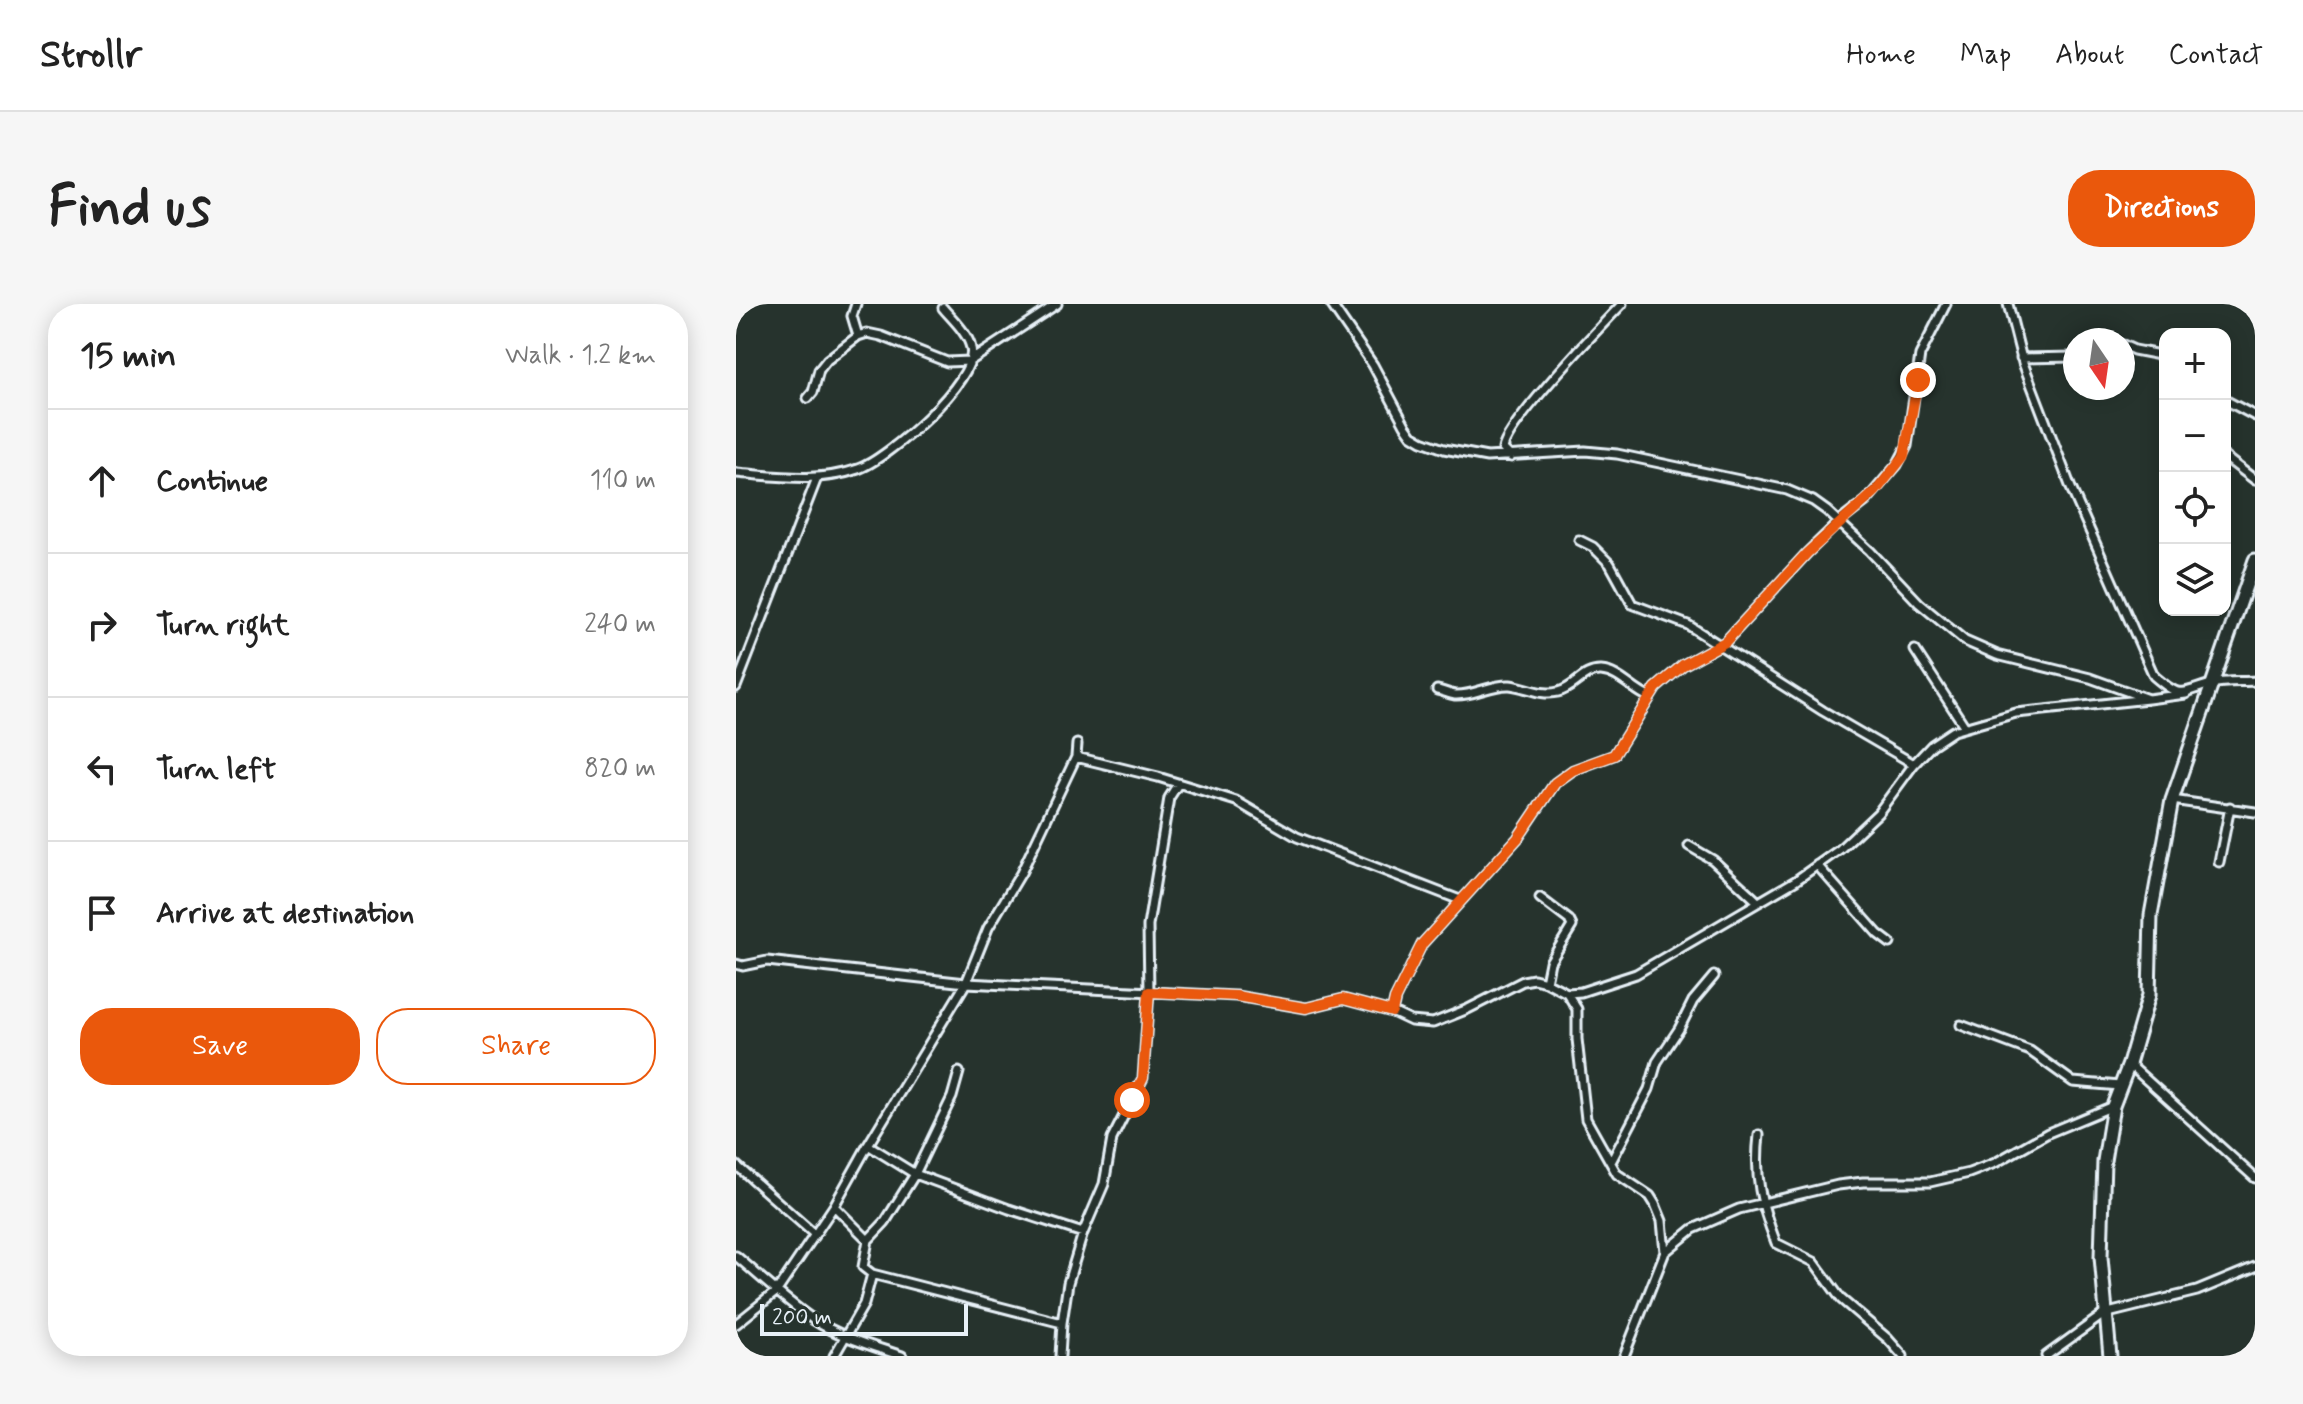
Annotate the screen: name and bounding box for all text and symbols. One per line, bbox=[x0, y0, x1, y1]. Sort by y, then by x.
text: Strollr bbox=[40, 31, 142, 80]
text: Home bbox=[1846, 37, 1916, 74]
text: Map bbox=[1960, 37, 2011, 74]
text: About bbox=[2055, 37, 2124, 74]
text: Contact bbox=[2168, 37, 2263, 74]
button: Directions bbox=[2068, 170, 2255, 247]
text: Find us bbox=[48, 172, 211, 245]
north arrow bbox=[2063, 328, 2135, 400]
map controls bbox=[2159, 328, 2231, 616]
button: + bbox=[2159, 328, 2231, 400]
text: 15 min bbox=[80, 334, 176, 379]
text: Walk · 1.2 km bbox=[505, 339, 656, 373]
route end bbox=[1900, 362, 1936, 398]
button: − bbox=[2159, 400, 2231, 472]
icon: ahead bbox=[80, 459, 124, 503]
text: Continue bbox=[156, 462, 268, 501]
text: 110 m bbox=[590, 464, 656, 498]
button: locate bbox=[2159, 472, 2231, 544]
button: layers bbox=[2159, 544, 2231, 616]
icon: right bbox=[80, 603, 124, 647]
text: Turn right bbox=[156, 606, 289, 645]
text: 240 m bbox=[584, 608, 656, 642]
icon: left bbox=[80, 747, 124, 791]
text: Turn left bbox=[156, 750, 276, 789]
text: 820 m bbox=[584, 752, 656, 786]
icon: arrive bbox=[80, 891, 124, 935]
text: Arrive at destination bbox=[156, 894, 414, 933]
button: Save bbox=[80, 1008, 360, 1085]
button: Share bbox=[376, 1008, 656, 1085]
route start bbox=[1114, 1082, 1150, 1118]
scale bar bbox=[760, 1300, 968, 1336]
text: 200 m bbox=[772, 1304, 832, 1332]

